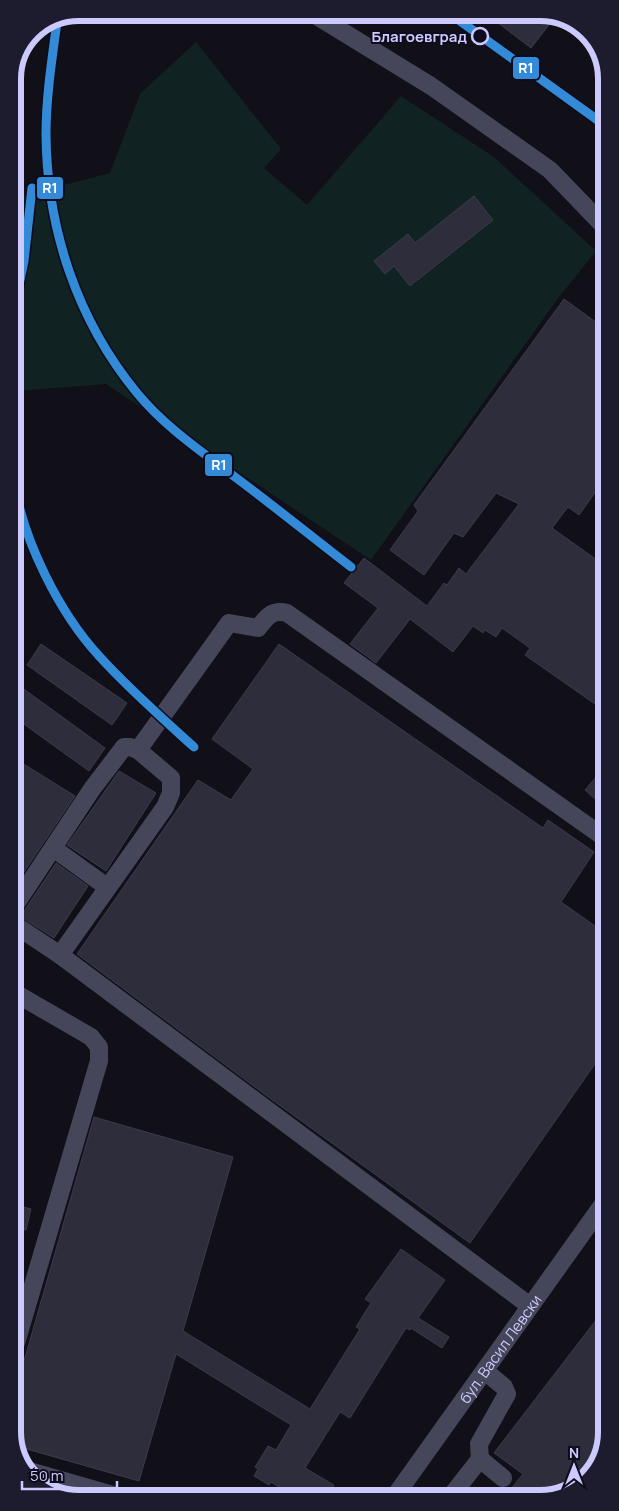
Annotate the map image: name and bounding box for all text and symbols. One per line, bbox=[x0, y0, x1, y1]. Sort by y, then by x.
place label: Благоевград bbox=[371, 26, 467, 47]
marker: Благоевград bbox=[471, 27, 489, 45]
line badge: R1 bbox=[512, 56, 540, 80]
text: R1 bbox=[518, 58, 534, 77]
line badge: R1 bbox=[36, 176, 64, 200]
text: R1 bbox=[42, 178, 58, 197]
line badge: R1 bbox=[204, 453, 233, 477]
text: R1 bbox=[211, 455, 227, 474]
street label: бул. Васил Левски bbox=[454, 1290, 546, 1407]
north arrow bbox=[549, 1441, 599, 1491]
text: N bbox=[569, 1443, 579, 1462]
scale bar bbox=[22, 1458, 118, 1490]
text: 50 m bbox=[30, 1465, 64, 1486]

